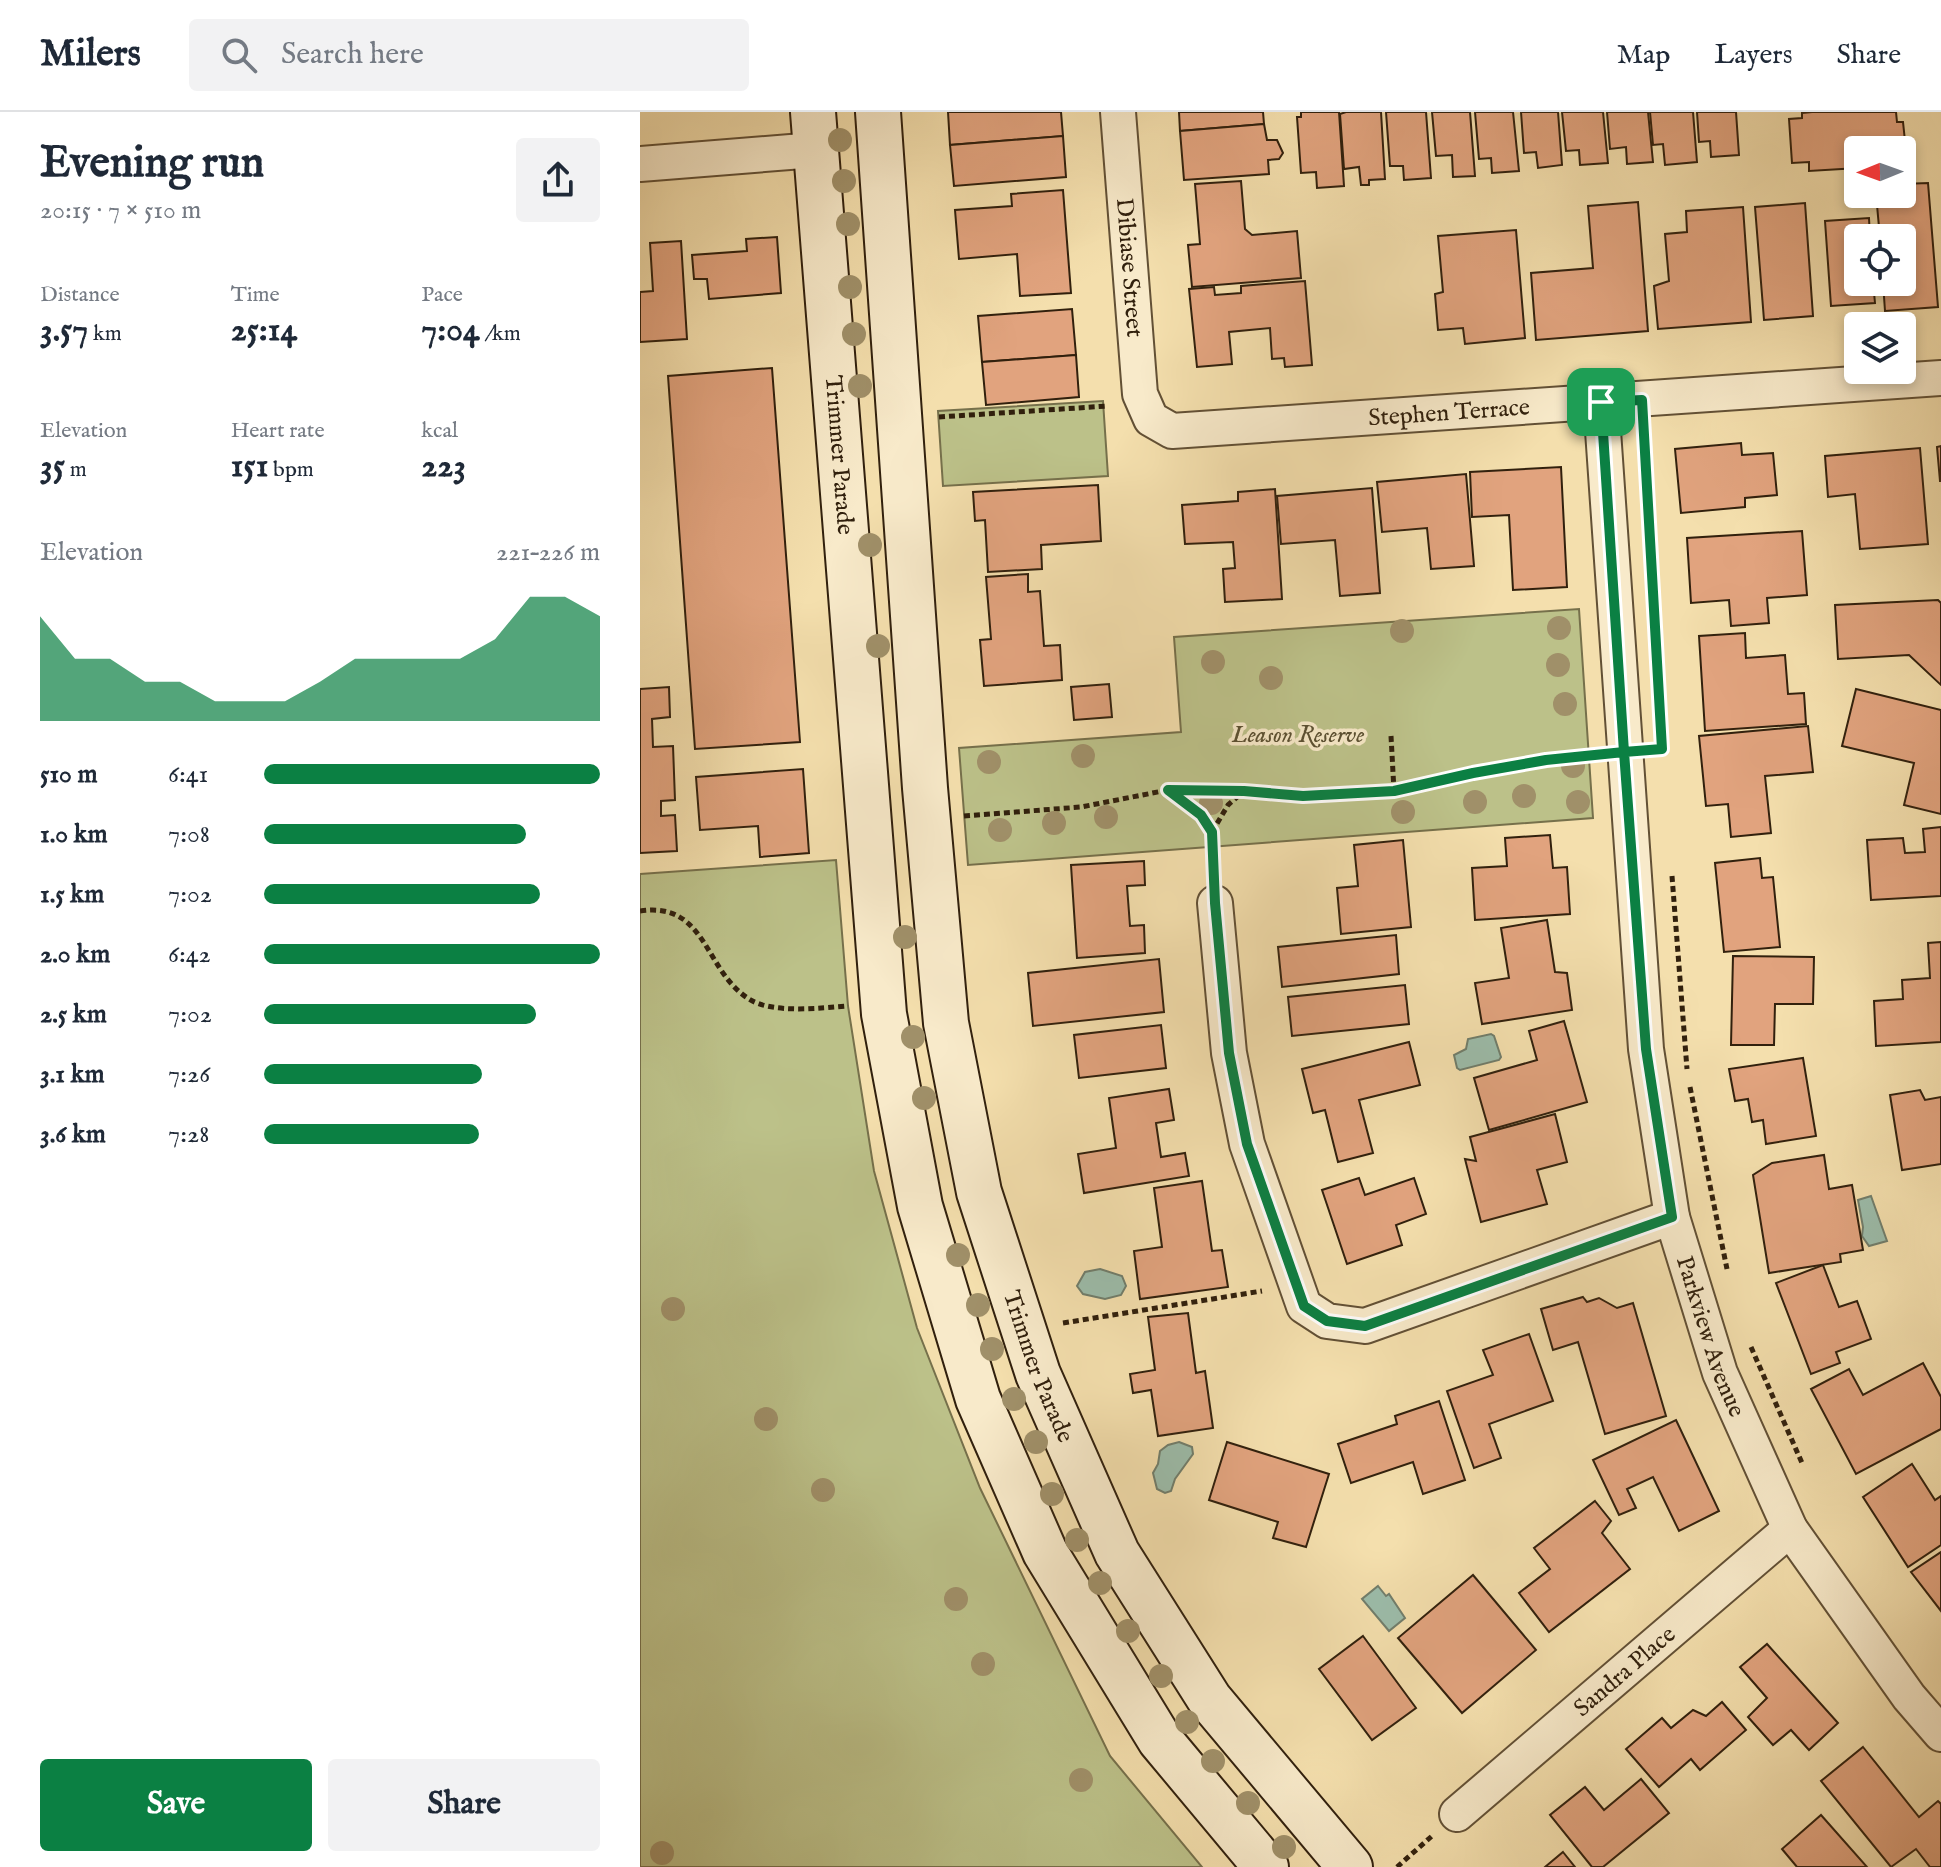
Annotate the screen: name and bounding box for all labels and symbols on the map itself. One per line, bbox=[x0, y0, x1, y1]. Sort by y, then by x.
north arrow bbox=[1844, 136, 1916, 208]
street label: Dibiase Street bbox=[1108, 197, 1150, 338]
pin bbox=[1567, 368, 1635, 436]
street label: Trimmer Parade bbox=[817, 374, 860, 536]
street label: Stephen Terrace bbox=[1367, 392, 1531, 434]
park label: Leason Reserve bbox=[1231, 720, 1364, 751]
street label: Parkview Avenue bbox=[1668, 1252, 1752, 1422]
street label: Trimmer Parade bbox=[995, 1287, 1080, 1448]
street label: Sandra Place bbox=[1568, 1620, 1683, 1724]

